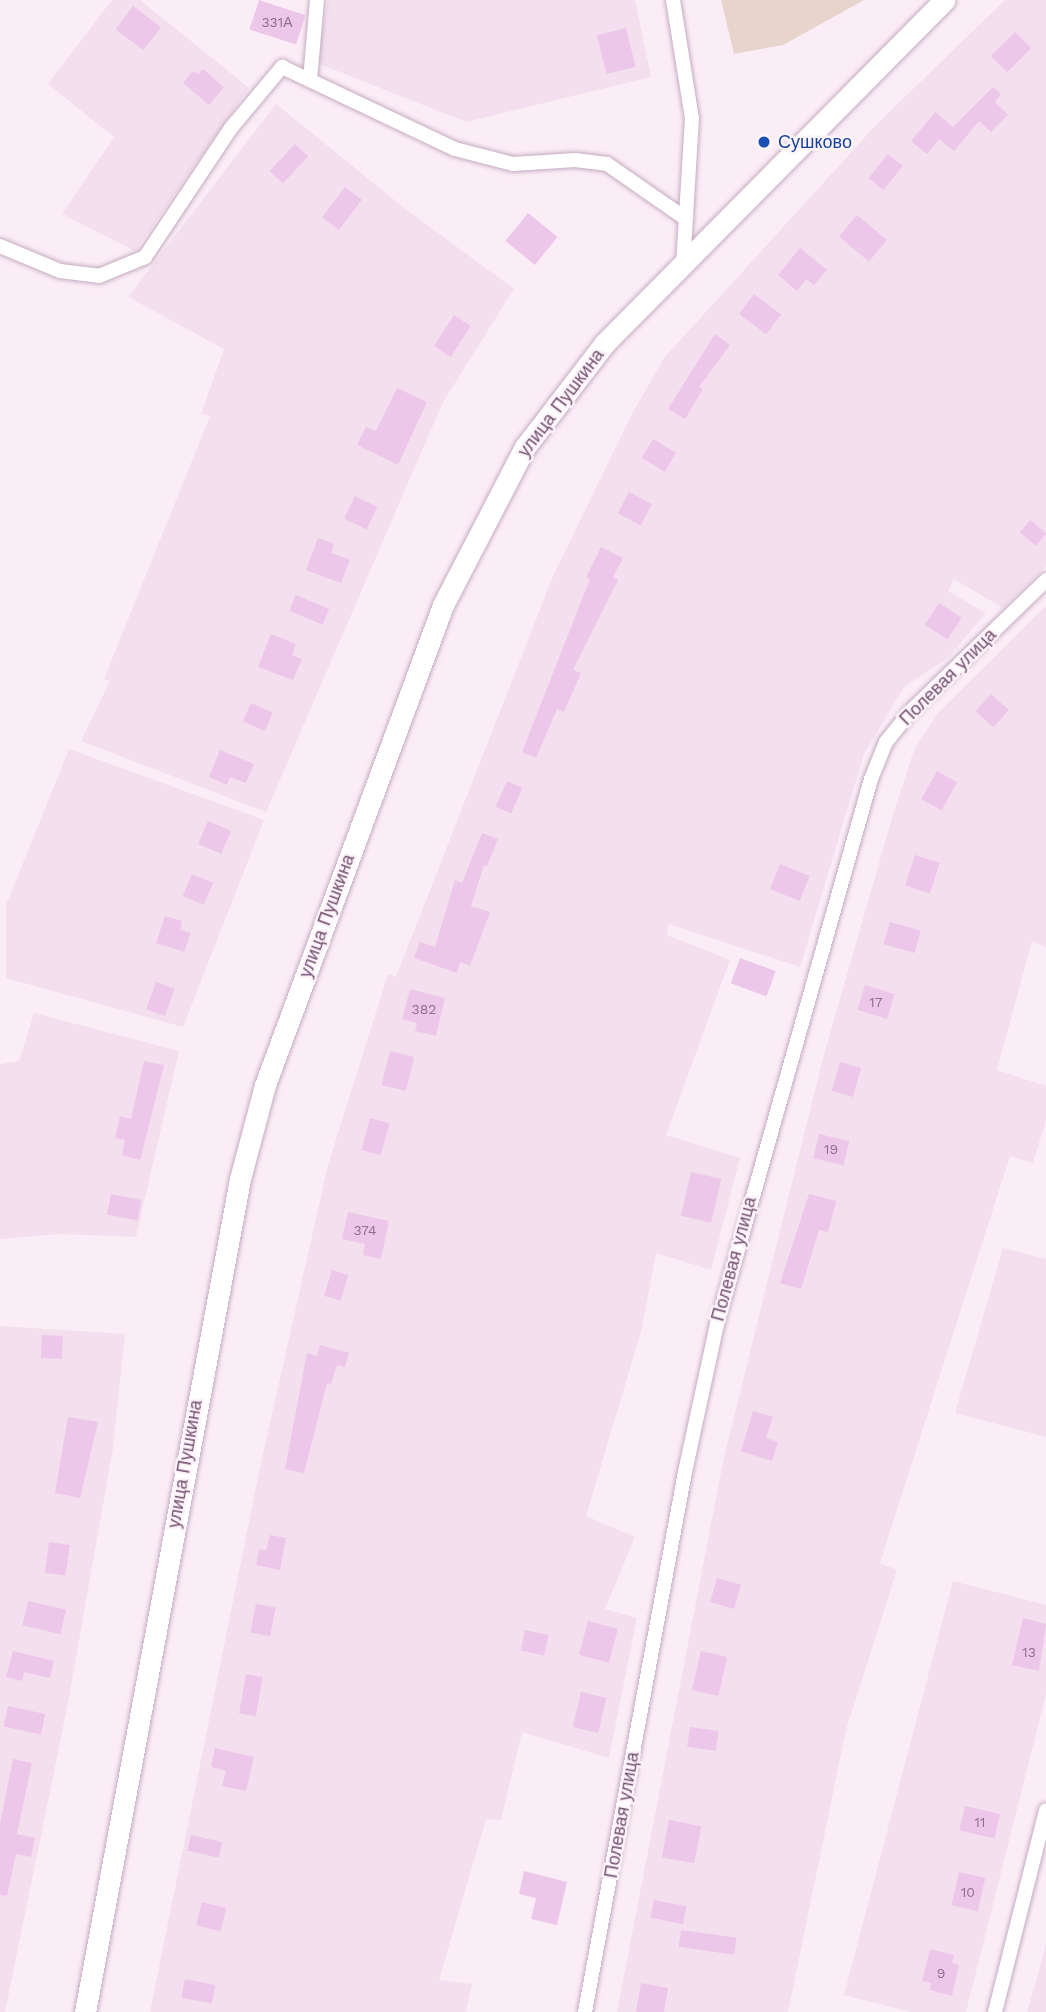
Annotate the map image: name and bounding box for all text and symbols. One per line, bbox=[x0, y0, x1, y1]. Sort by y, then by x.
house number: 331А bbox=[261, 14, 293, 30]
place label: Сушково bbox=[778, 131, 852, 153]
marker: Сушково bbox=[756, 134, 772, 150]
street label: улица Пушкина bbox=[513, 345, 609, 461]
street label: Полевая улица bbox=[895, 624, 1001, 730]
street label: улица Пушкина bbox=[295, 851, 359, 981]
house number: 17 bbox=[869, 994, 883, 1010]
house number: 382 bbox=[412, 1001, 436, 1017]
house number: 19 bbox=[824, 1141, 838, 1157]
street label: Полевая улица bbox=[707, 1194, 761, 1324]
house number: 374 bbox=[353, 1222, 377, 1238]
street label: улица Пушкина bbox=[163, 1398, 207, 1530]
house number: 13 bbox=[1022, 1644, 1036, 1660]
street label: Полевая улица bbox=[600, 1750, 644, 1880]
house number: 11 bbox=[975, 1814, 985, 1830]
house number: 10 bbox=[961, 1884, 975, 1900]
house number: 9 bbox=[937, 1965, 945, 1981]

